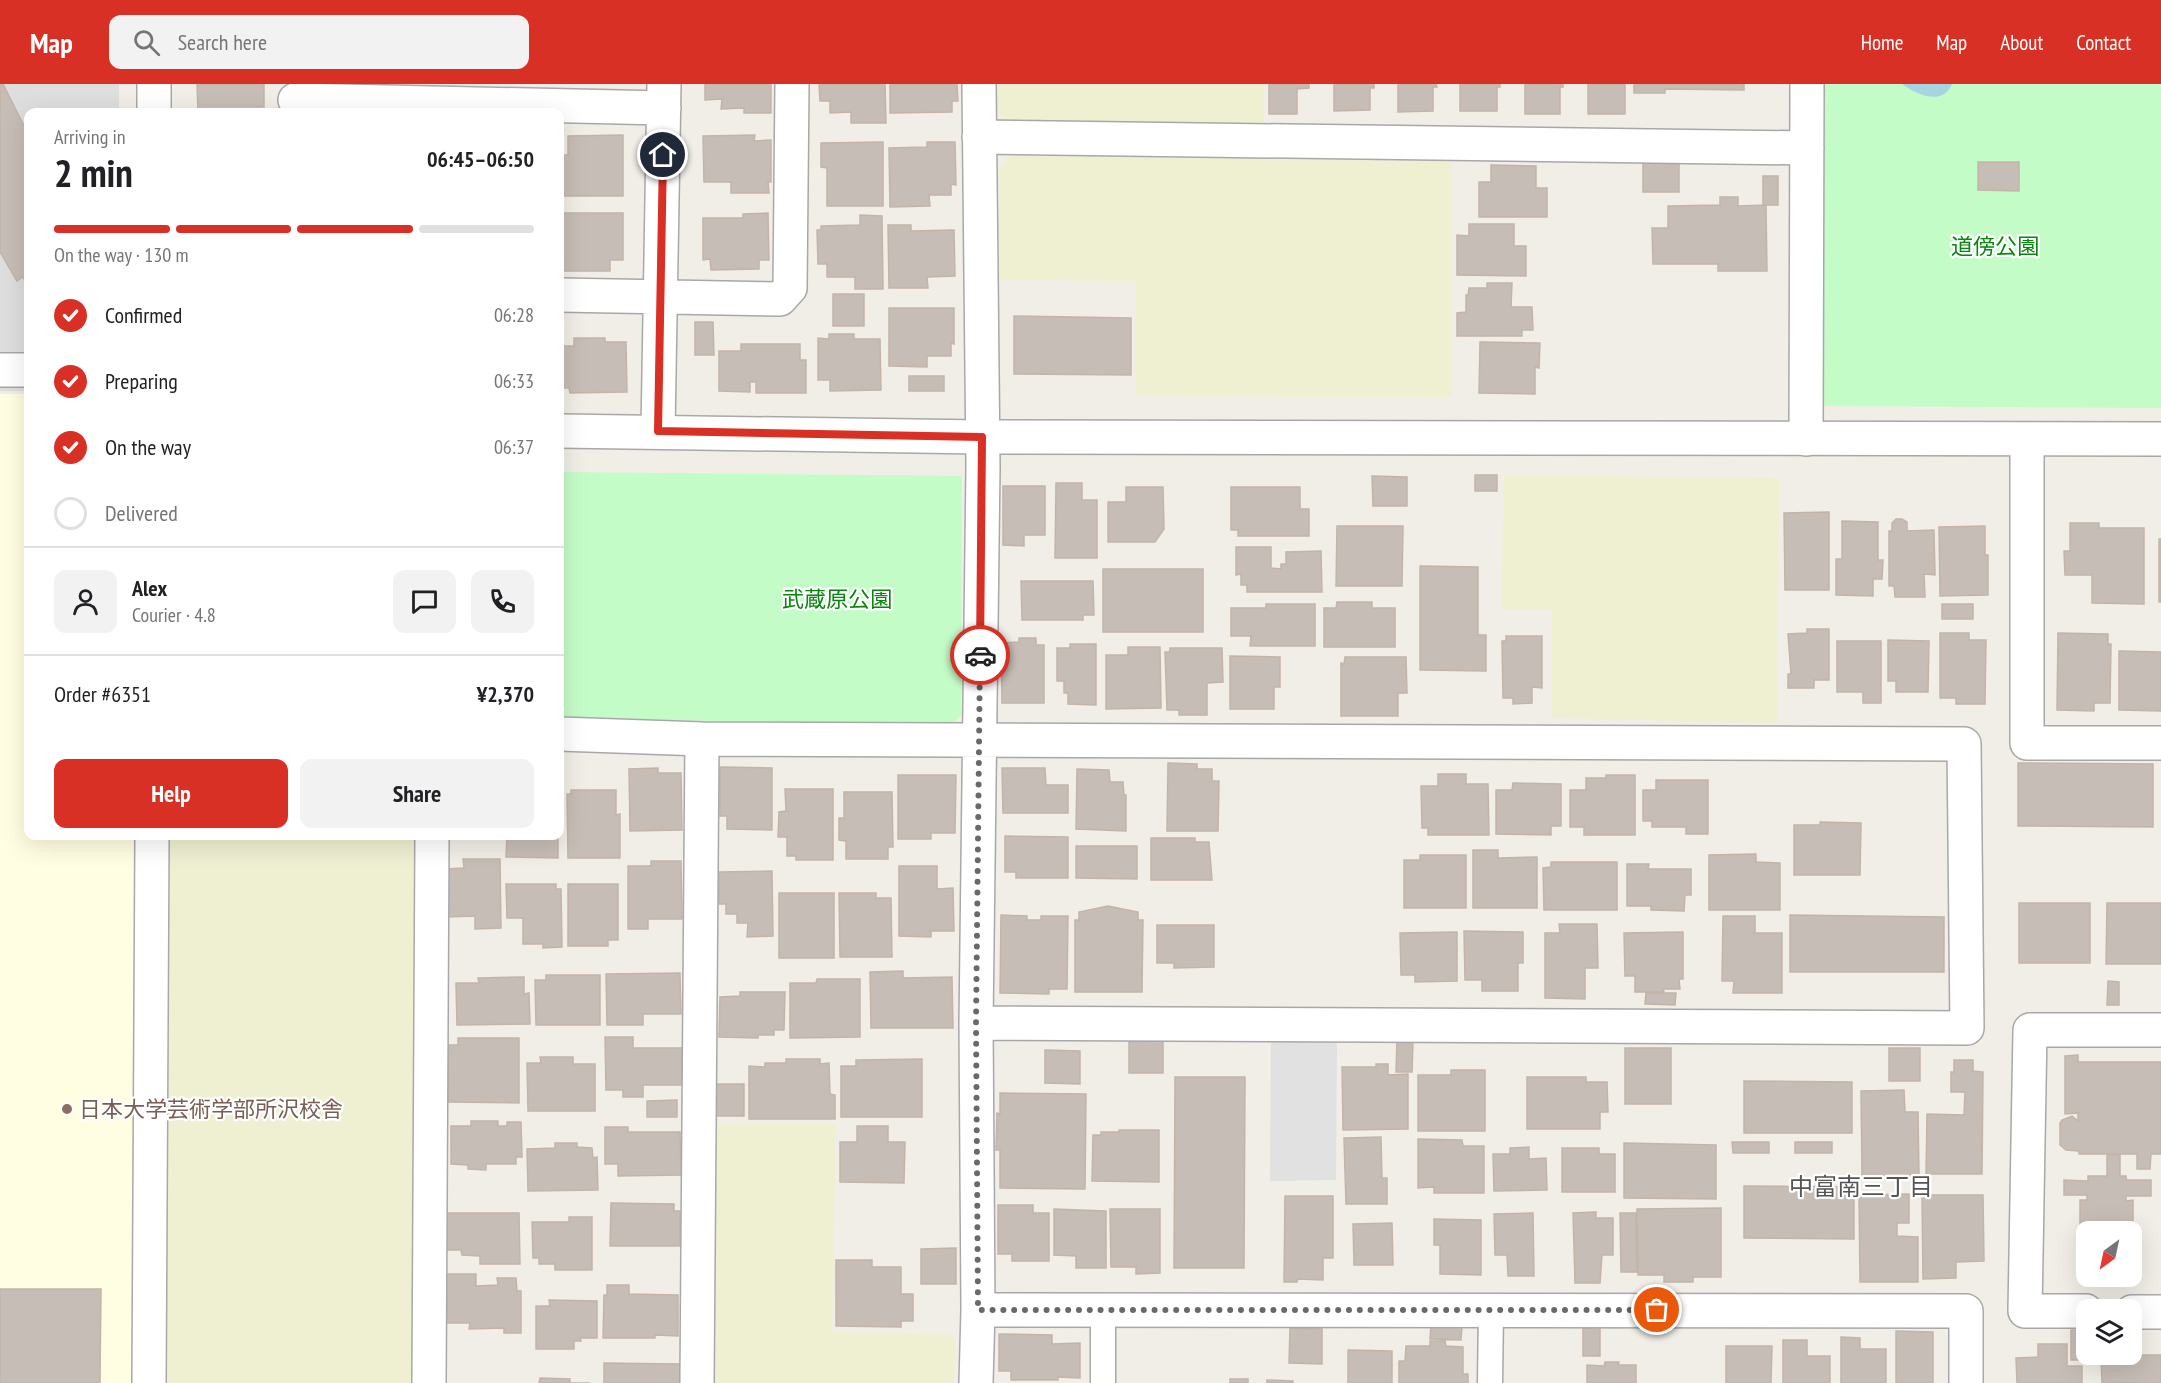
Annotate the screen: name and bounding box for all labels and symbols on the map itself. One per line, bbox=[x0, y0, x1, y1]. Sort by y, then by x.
pin bbox=[637, 129, 688, 180]
park label: 道傍公園 bbox=[1951, 232, 2039, 260]
park label: 武蔵原公園 bbox=[782, 585, 892, 613]
courier bbox=[950, 625, 1010, 685]
place label: 日本大学芸術学部所沢校舎 bbox=[79, 1095, 343, 1123]
marker: 日本大学芸術学部所沢校舎 bbox=[60, 1102, 74, 1116]
district label: 中富南三丁目 bbox=[1789, 1171, 1933, 1202]
north arrow bbox=[2076, 1221, 2142, 1287]
pin bbox=[1631, 1284, 1682, 1335]

